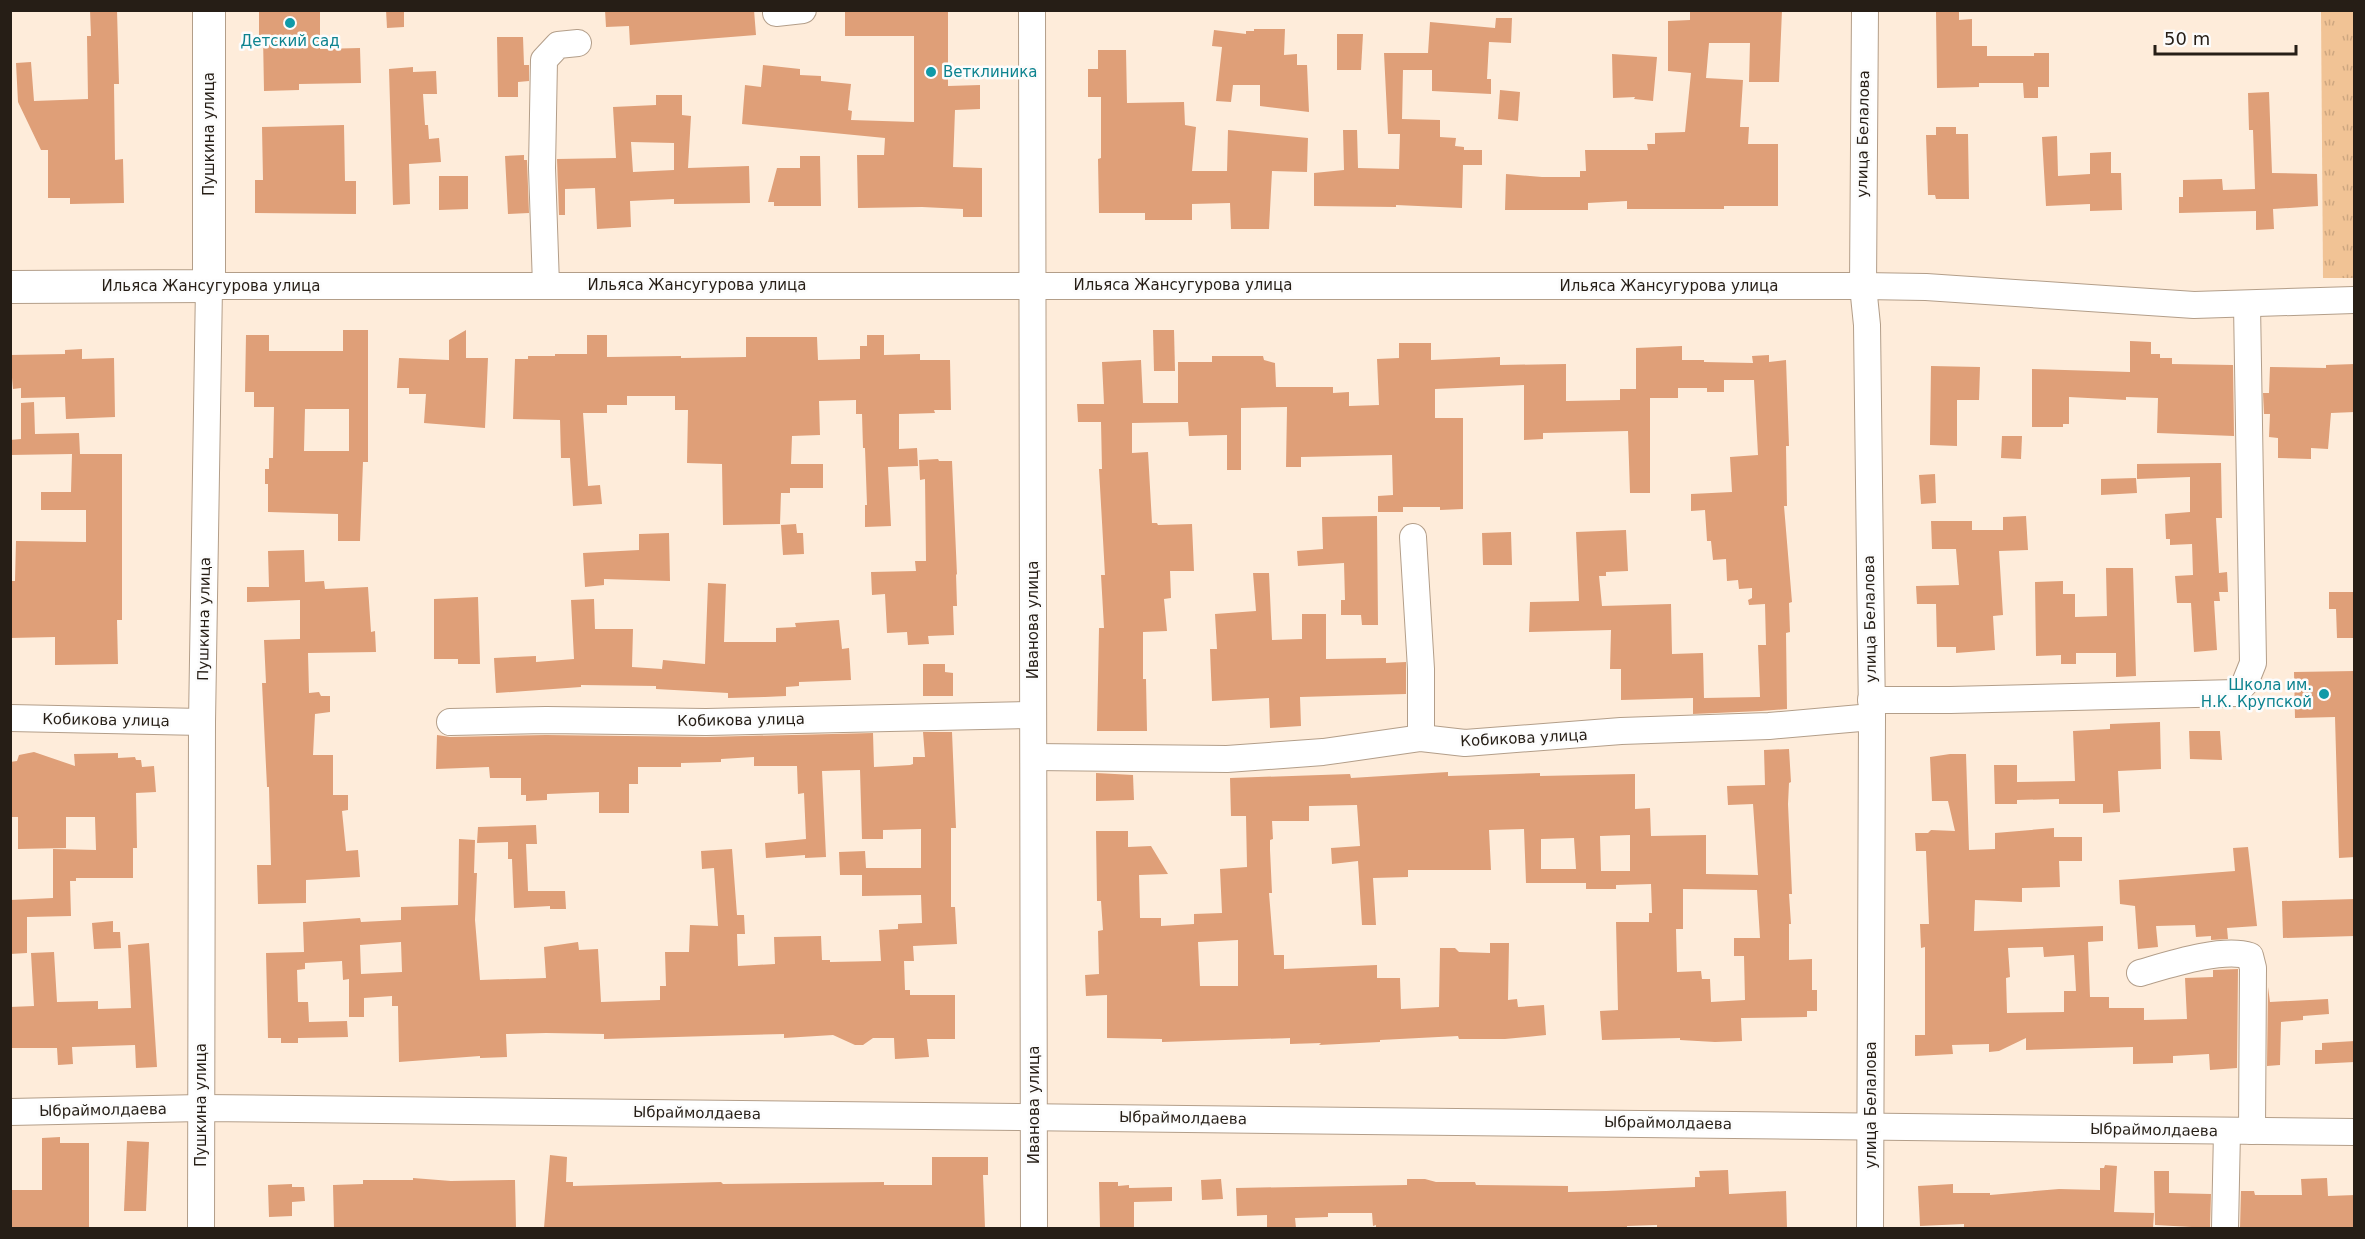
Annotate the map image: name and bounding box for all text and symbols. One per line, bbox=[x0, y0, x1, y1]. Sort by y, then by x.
marker: Детский сад bbox=[283, 16, 297, 30]
scale bar bbox=[2155, 18, 2296, 56]
text: 50 m bbox=[2164, 28, 2210, 49]
place label: Детский сад bbox=[240, 32, 340, 50]
place label: Ветклиника bbox=[943, 63, 1037, 81]
marker: Ветклиника bbox=[924, 65, 938, 79]
street label: улица Белалова bbox=[1853, 70, 1873, 198]
street label: Пушкина улица bbox=[200, 72, 218, 196]
street label: Ильяса Жансугурова улица bbox=[587, 276, 807, 294]
street label: Ильяса Жансугурова улица bbox=[1073, 276, 1293, 294]
street label: Ильяса Жансугурова улица bbox=[101, 277, 321, 295]
street label: Ильяса Жансугурова улица bbox=[1559, 277, 1779, 295]
street label: улица Белалова bbox=[1860, 555, 1880, 683]
street label: Пушкина улица bbox=[194, 557, 214, 681]
street label: Иванова улица bbox=[1024, 561, 1042, 679]
place label: Школа им. Н.К. Крупской bbox=[2201, 676, 2312, 711]
marker: Школа им. Н.К. Крупской bbox=[2317, 687, 2331, 701]
street label: Кобикова улица bbox=[42, 710, 170, 730]
street label: Кобикова улица bbox=[677, 710, 805, 730]
street label: Кобикова улица bbox=[1460, 726, 1588, 750]
street label: улица Белалова bbox=[1862, 1041, 1880, 1169]
street label: Пушкина улица bbox=[192, 1043, 210, 1167]
street label: Иванова улица bbox=[1025, 1046, 1043, 1164]
street label: Ыбраймолдаева bbox=[39, 1100, 167, 1120]
street label: Ыбраймолдаева bbox=[633, 1103, 761, 1123]
street label: Ыбраймолдаева bbox=[1119, 1108, 1247, 1128]
street label: Ыбраймолдаева bbox=[1604, 1113, 1732, 1133]
street label: Ыбраймолдаева bbox=[2090, 1120, 2218, 1140]

